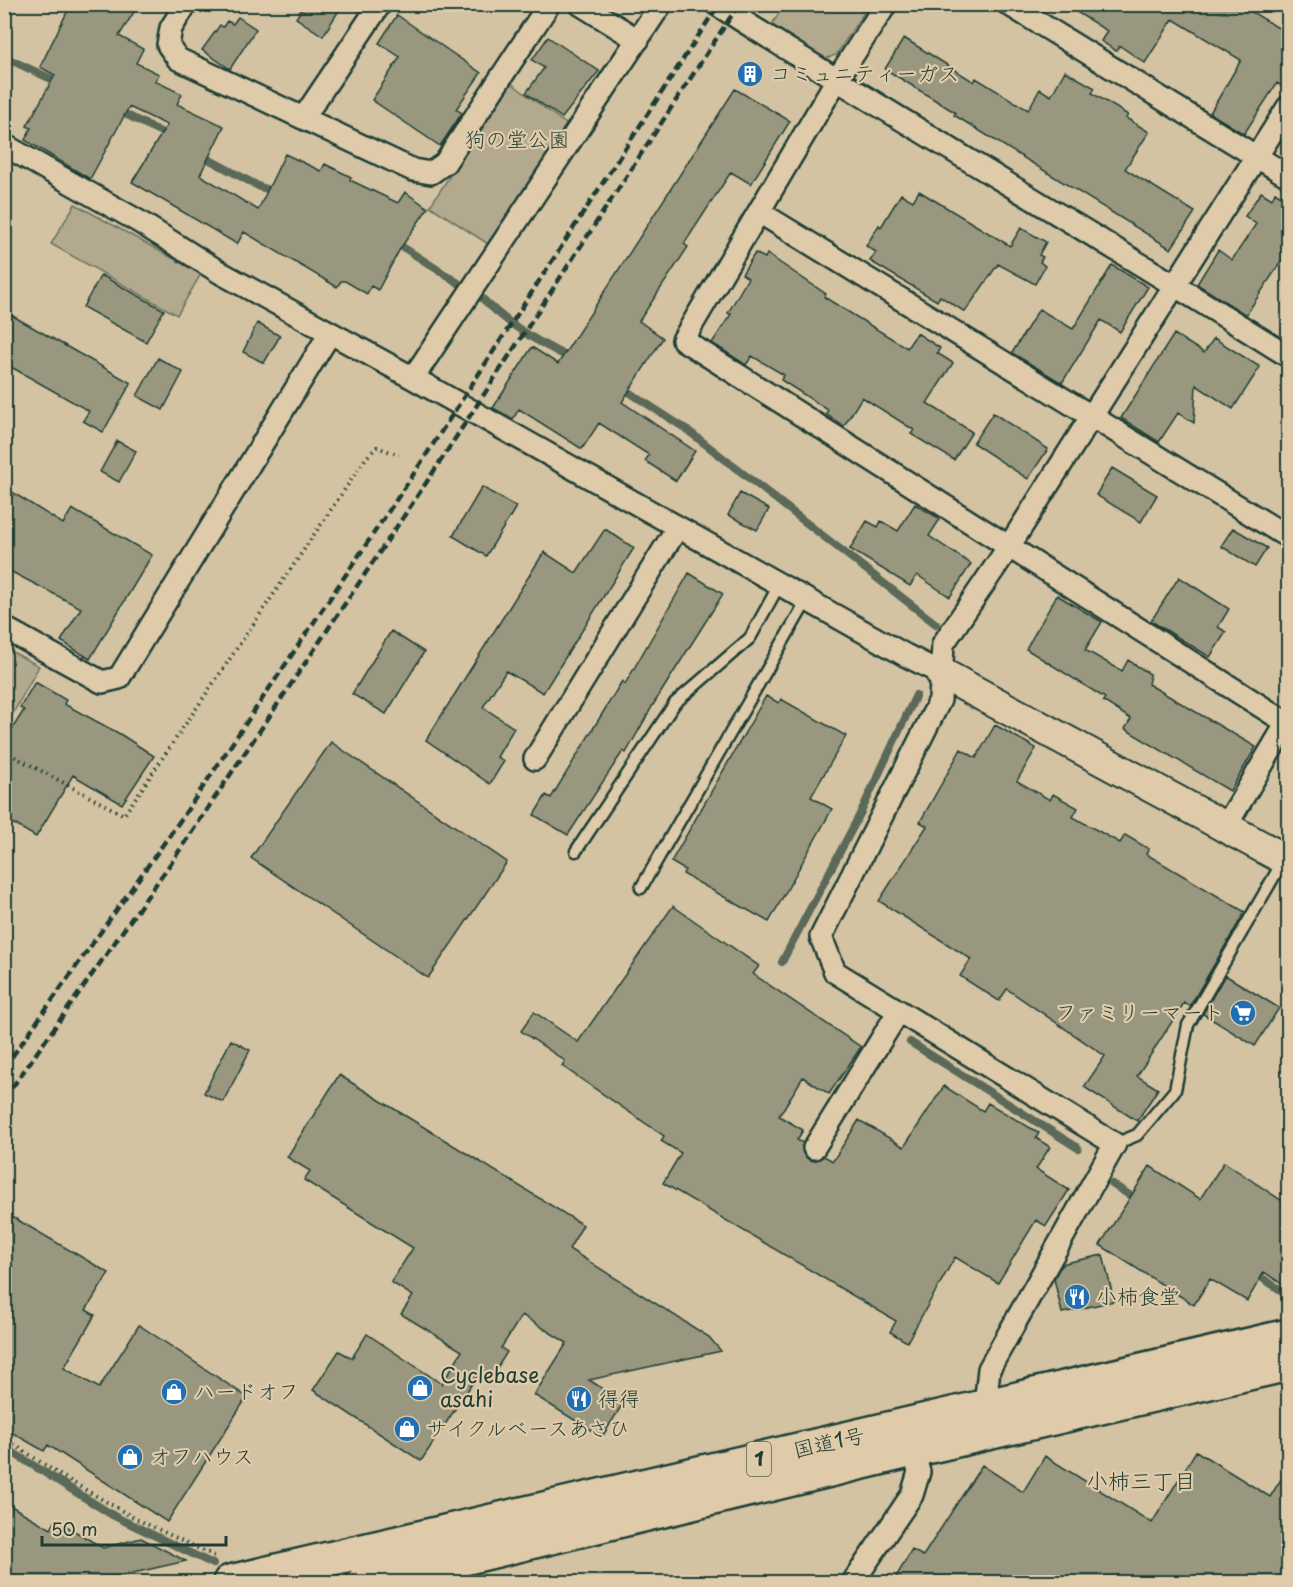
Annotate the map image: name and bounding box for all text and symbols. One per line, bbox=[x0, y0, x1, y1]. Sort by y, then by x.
place label: コミュニティーガス bbox=[770, 56, 959, 88]
building icon: コミュニティーガス bbox=[735, 59, 765, 89]
park label: 狗の堂公園 bbox=[465, 122, 570, 154]
place label: ファミリーマート bbox=[1056, 995, 1224, 1027]
supermarket icon: ファミリーマート bbox=[1228, 998, 1258, 1028]
place label: 小柿食堂 bbox=[1096, 1279, 1180, 1311]
restaurant icon: 小柿食堂 bbox=[1062, 1282, 1092, 1312]
place label: Cyclebase asahi bbox=[440, 1358, 539, 1414]
shop icon: Cyclebase asahi bbox=[405, 1373, 435, 1403]
place label: ハードオフ bbox=[194, 1374, 299, 1406]
shop icon: ハードオフ bbox=[159, 1377, 189, 1407]
place label: 得得 bbox=[598, 1381, 640, 1413]
restaurant icon: 得得 bbox=[564, 1384, 594, 1414]
place label: サイクルベースあさひ bbox=[426, 1411, 630, 1443]
shop icon: サイクルベースあさひ bbox=[392, 1414, 422, 1444]
street label: 国道1号 bbox=[790, 1417, 867, 1465]
place label: オフハウス bbox=[150, 1439, 254, 1471]
shop icon: オフハウス bbox=[115, 1442, 145, 1472]
road number: 1 bbox=[747, 1442, 771, 1476]
district label: 小柿三丁目 bbox=[1086, 1463, 1196, 1496]
scale bar bbox=[42, 1509, 226, 1547]
text: 50 m bbox=[51, 1515, 98, 1542]

